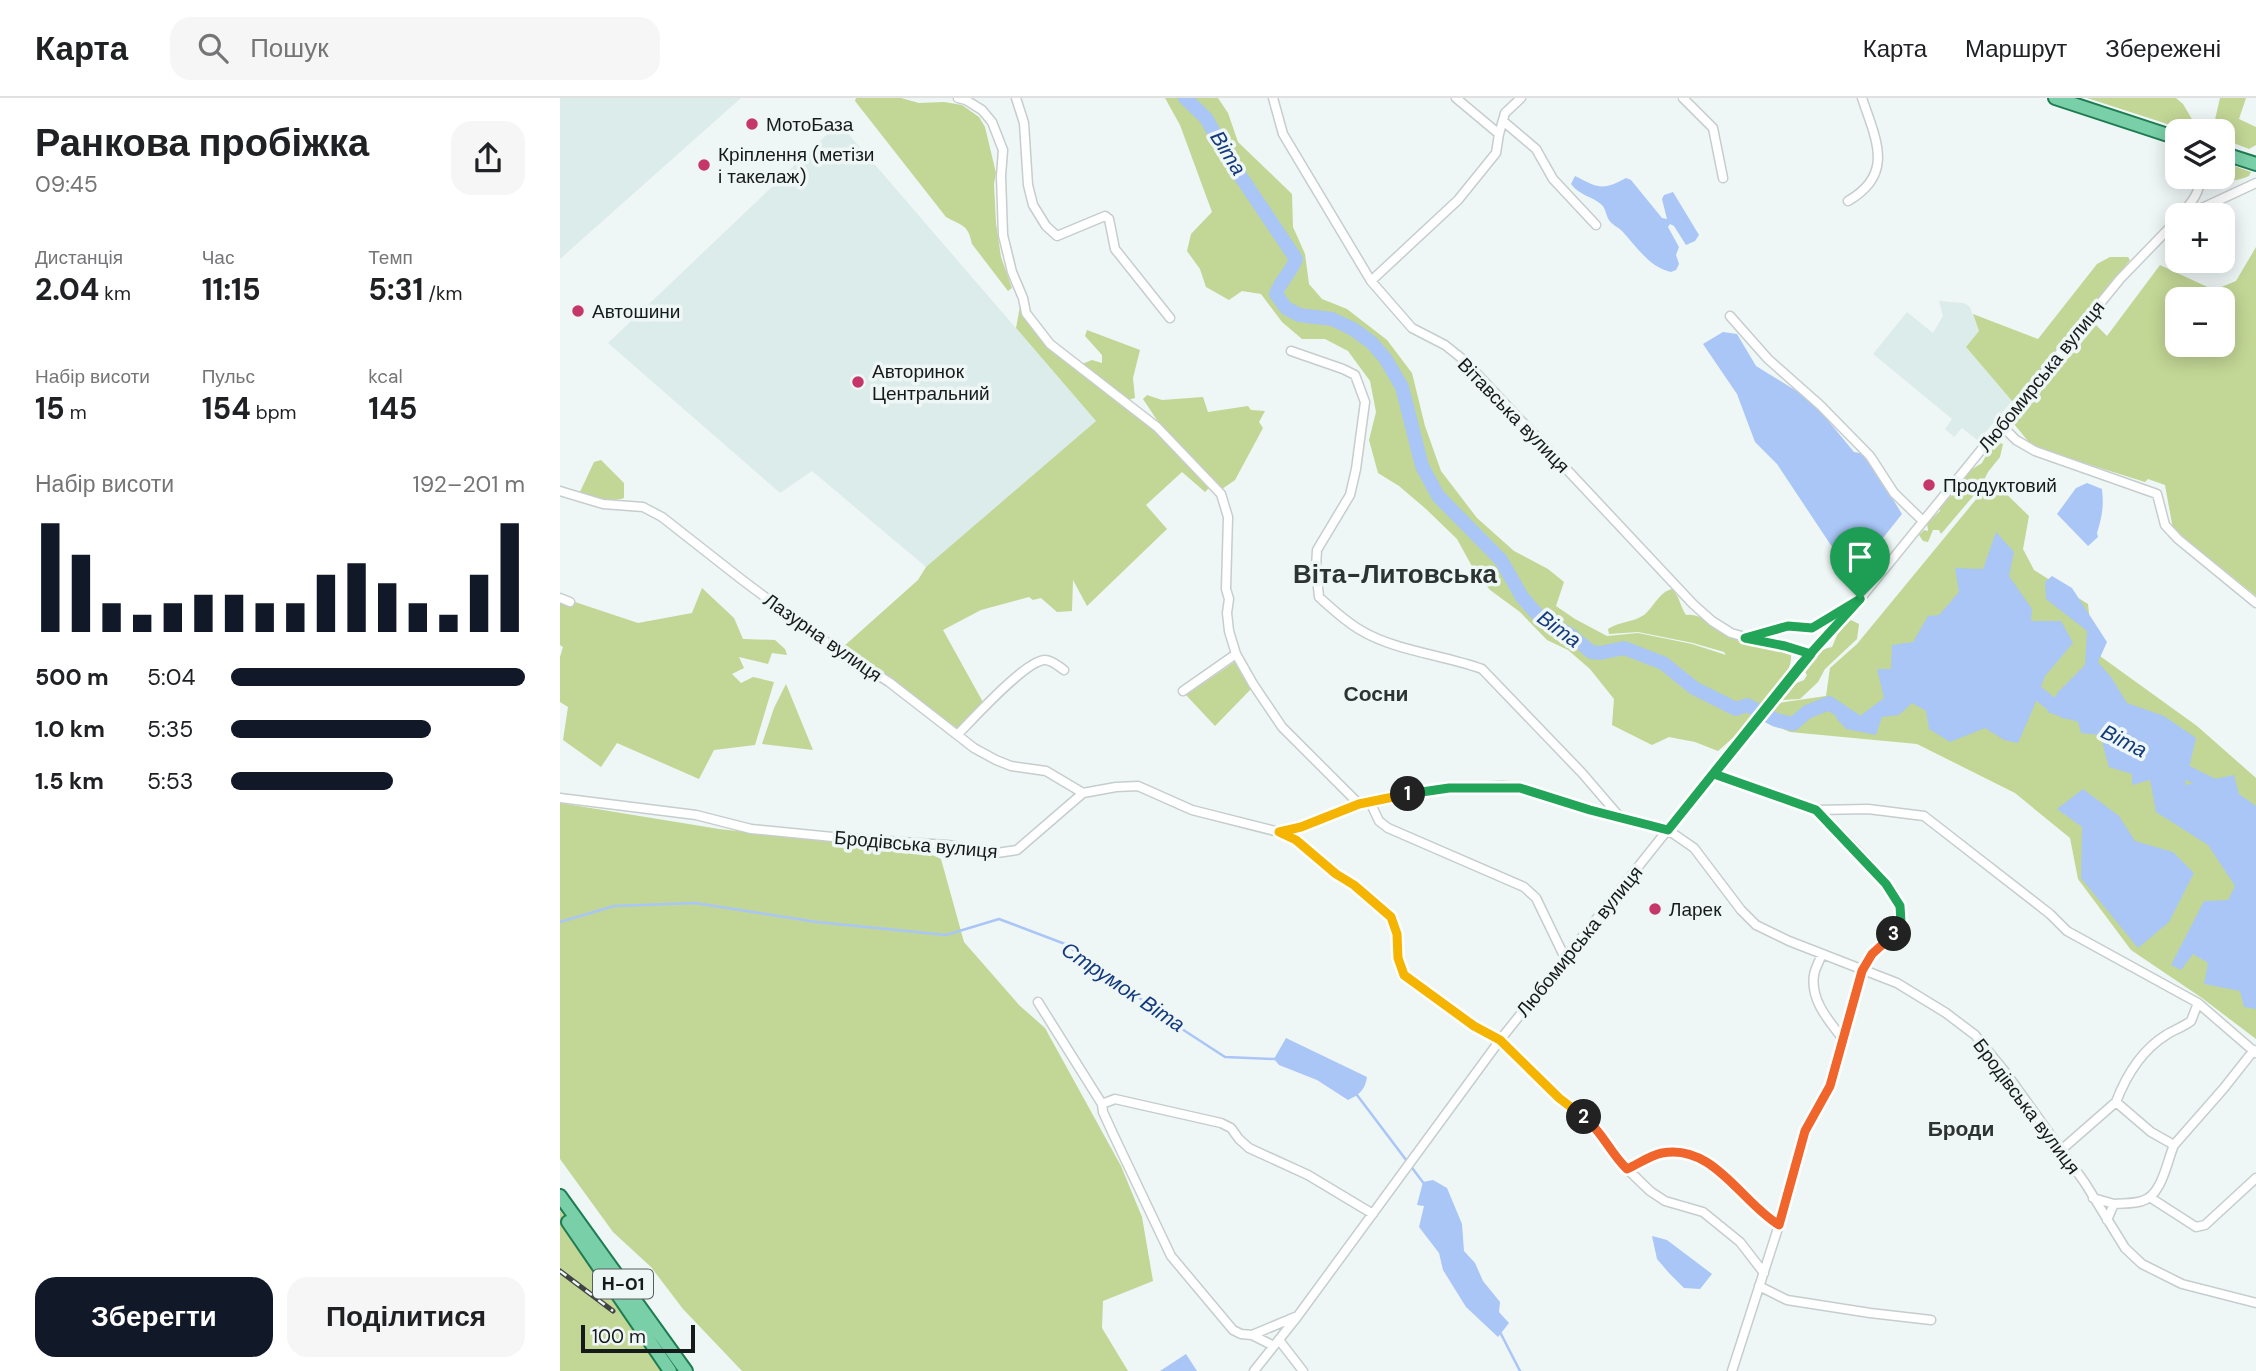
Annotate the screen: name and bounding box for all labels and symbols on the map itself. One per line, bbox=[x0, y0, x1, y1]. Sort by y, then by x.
place label: МотоБаза bbox=[766, 112, 854, 137]
marker: МотоБаза bbox=[744, 116, 760, 132]
water label: Віта bbox=[1204, 125, 1252, 181]
place label: Кріплення (метізи і такелаж) bbox=[718, 142, 874, 189]
marker: Кріплення (метізи і такелаж) bbox=[696, 157, 712, 173]
street label: Любомирська вулиця bbox=[1973, 295, 2110, 457]
place label: Автошини bbox=[592, 299, 680, 324]
marker: Автошини bbox=[570, 303, 586, 319]
street label: Вітавська вулиця bbox=[1452, 352, 1575, 478]
place label: Авторинок Центральний bbox=[872, 359, 990, 406]
marker: Авторинок Центральний bbox=[850, 374, 866, 390]
place label: Продуктовий bbox=[1943, 473, 2057, 498]
marker: Продуктовий bbox=[1921, 477, 1937, 493]
pin bbox=[1830, 527, 1890, 599]
district label: Віта-Литовська bbox=[1293, 557, 1497, 591]
street label: Лазурна вулиця bbox=[759, 587, 887, 687]
water label: Віта bbox=[1532, 604, 1586, 654]
district label: Сосни bbox=[1344, 680, 1409, 708]
water label: Віта bbox=[2096, 718, 2152, 764]
pin: 1 bbox=[1390, 776, 1426, 812]
street label: Бродівська вулиця bbox=[833, 825, 999, 864]
street label: Любомирська вулиця bbox=[1511, 860, 1648, 1022]
place label: Ларек bbox=[1669, 897, 1722, 922]
marker: Ларек bbox=[1647, 901, 1663, 917]
pin: 3 bbox=[1876, 916, 1912, 952]
water label: Струмок Віта bbox=[1056, 935, 1190, 1039]
street label: Бродівська вулиця bbox=[1967, 1033, 2086, 1179]
pin: 2 bbox=[1566, 1100, 1602, 1134]
district label: Броди bbox=[1928, 1115, 1994, 1143]
road number: Н-01 bbox=[593, 1269, 653, 1298]
scale bar bbox=[581, 1322, 695, 1354]

